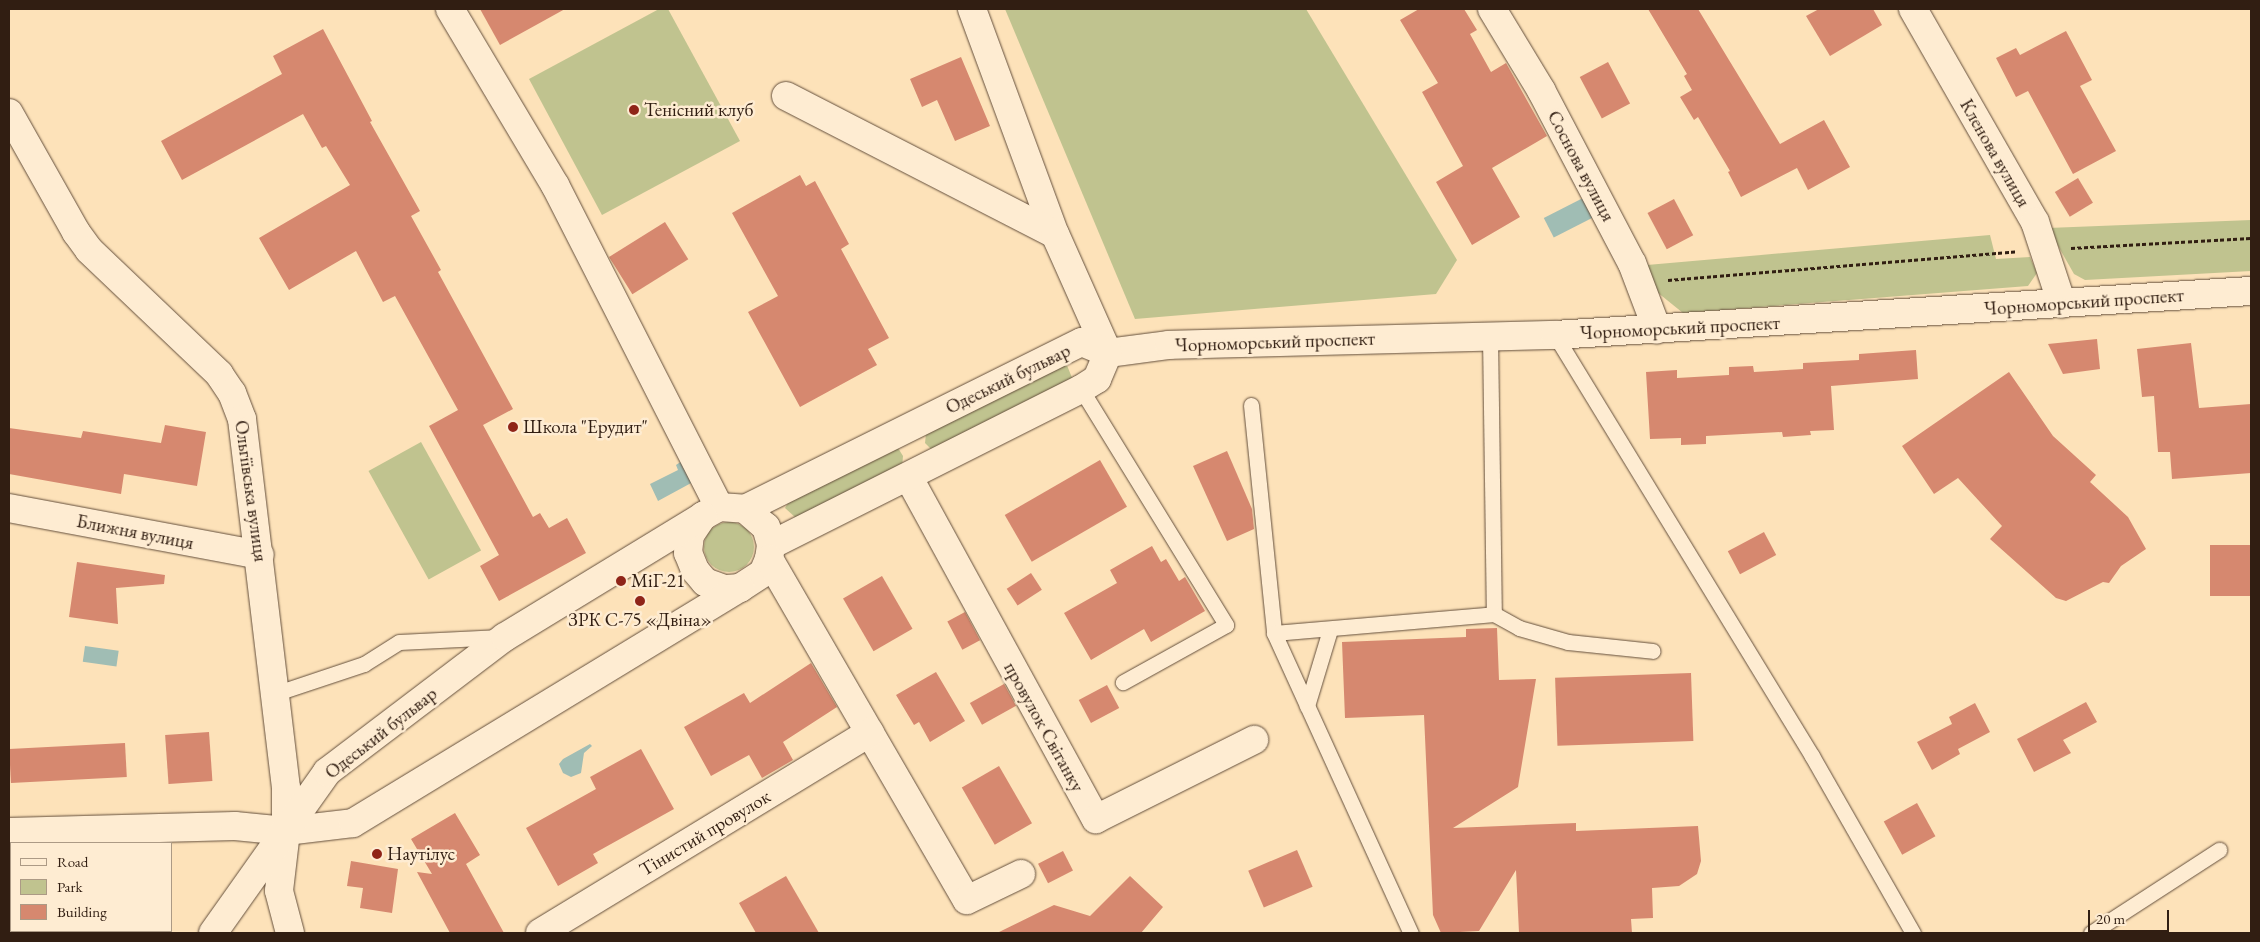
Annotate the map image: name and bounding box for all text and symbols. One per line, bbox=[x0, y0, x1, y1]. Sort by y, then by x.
street label: Кленова вулиця bbox=[1955, 95, 2035, 211]
place label: Тенісний клуб bbox=[644, 99, 753, 121]
marker: Тенісний клуб bbox=[628, 104, 640, 116]
street label: Соснова вулиця bbox=[1542, 107, 1620, 225]
street label: Чорноморський проспект bbox=[1983, 284, 2185, 320]
street label: Чорноморський проспект bbox=[1579, 311, 1781, 345]
street label: Чорноморський проспект bbox=[1175, 327, 1375, 357]
street label: Одеський бульвар bbox=[942, 339, 1074, 419]
place label: Школа "Ерудит" bbox=[523, 416, 648, 438]
street label: Ольгіївська вулиця bbox=[230, 419, 272, 563]
marker: Школа "Ерудит" bbox=[507, 421, 519, 433]
street label: Ближня вулиця bbox=[74, 509, 196, 555]
place label: МіГ-21 bbox=[631, 570, 685, 592]
marker: МіГ-21 bbox=[615, 575, 627, 587]
marker: ЗРК С-75 «Двіна» bbox=[634, 595, 646, 607]
place label: ЗРК С-75 «Двіна» bbox=[568, 609, 712, 631]
street label: провулок Світанку bbox=[999, 658, 1089, 796]
street label: Одеський бульвар bbox=[320, 682, 442, 784]
street label: Тінистий провулок bbox=[635, 785, 775, 881]
legend bbox=[10, 842, 172, 932]
place label: Наутілус bbox=[387, 843, 455, 865]
marker: Наутілус bbox=[371, 848, 383, 860]
text: Road bbox=[57, 852, 88, 871]
text: Park bbox=[57, 877, 83, 896]
scale bar bbox=[2090, 900, 2171, 932]
text: Building bbox=[57, 902, 107, 921]
text: 20 m bbox=[2096, 909, 2125, 928]

